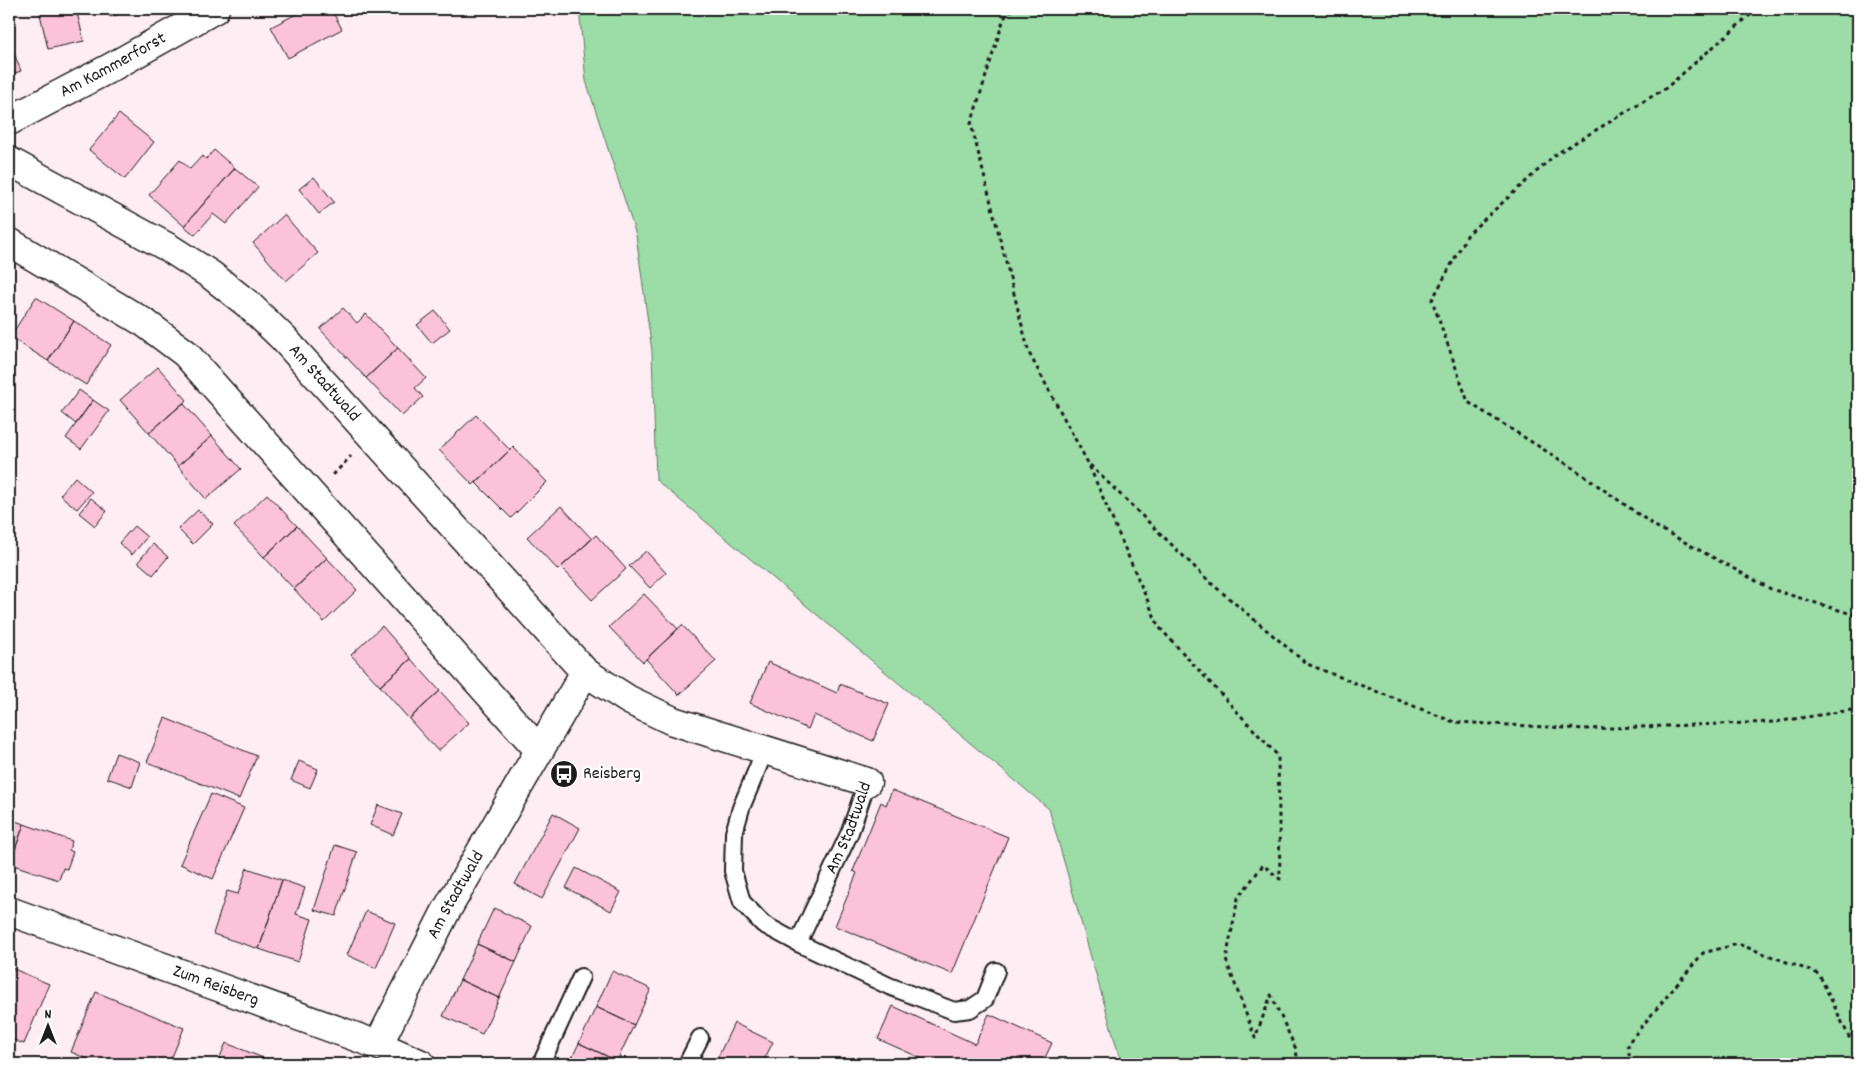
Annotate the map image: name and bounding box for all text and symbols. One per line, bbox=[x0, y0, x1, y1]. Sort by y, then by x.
street label: Am Kammerforst bbox=[56, 26, 171, 105]
street label: Am Stadtwald bbox=[282, 339, 366, 428]
bus stop icon: Reisberg bbox=[549, 759, 579, 789]
place label: Reisberg bbox=[583, 762, 641, 787]
street label: Am Stadtwald bbox=[819, 779, 879, 878]
street label: Am Stadtwald bbox=[421, 847, 491, 943]
street label: Zum Reisberg bbox=[169, 959, 262, 1013]
north arrow bbox=[22, 1000, 72, 1050]
text: N bbox=[45, 1005, 52, 1025]

